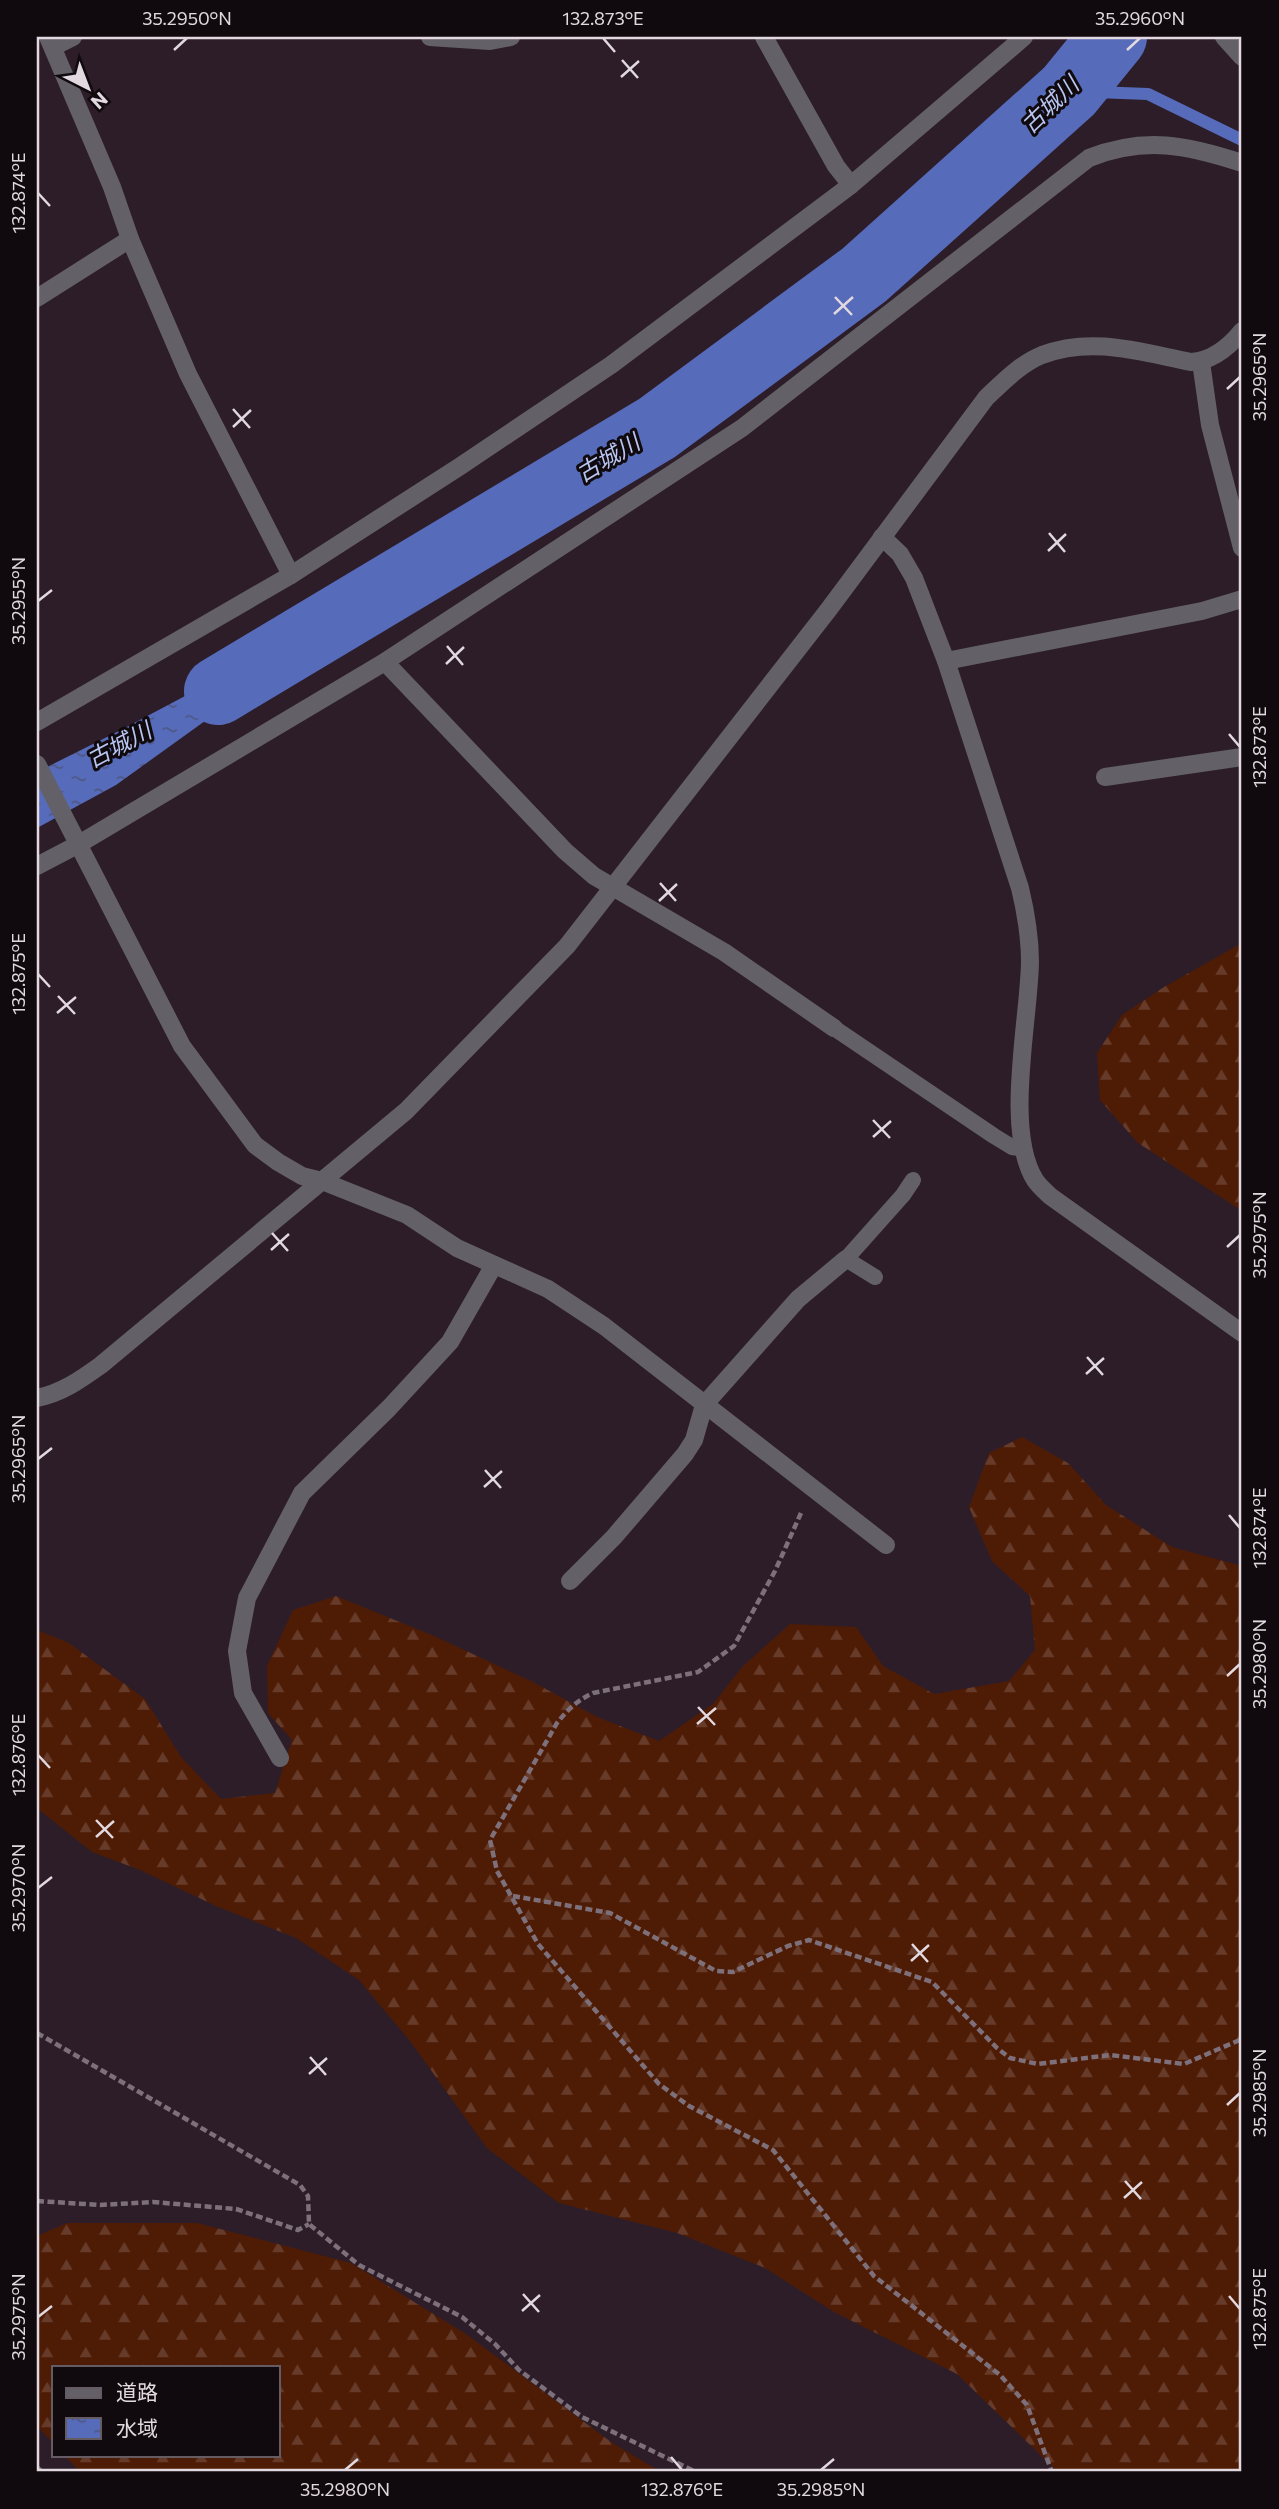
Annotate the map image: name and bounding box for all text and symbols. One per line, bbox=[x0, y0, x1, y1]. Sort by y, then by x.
text: 35.2950°N bbox=[142, 7, 232, 29]
text: 132.873°E bbox=[562, 7, 644, 29]
text: 35.2960°N bbox=[1095, 7, 1185, 29]
north arrow bbox=[52, 52, 122, 122]
water label: 古城川 bbox=[1015, 68, 1086, 138]
text: N bbox=[87, 88, 113, 114]
text: 132.874°E bbox=[7, 152, 29, 234]
text: 35.2965°N bbox=[1248, 333, 1270, 421]
water label: 古城川 bbox=[571, 426, 647, 487]
text: 35.2955°N bbox=[7, 557, 29, 645]
text: 132.873°E bbox=[1248, 706, 1270, 788]
water label: 古城川 bbox=[81, 714, 158, 773]
text: 132.875°E bbox=[7, 933, 29, 1015]
text: 35.2975°N bbox=[1248, 1191, 1270, 1279]
text: 35.2965°N bbox=[7, 1415, 29, 1503]
text: 132.874°E bbox=[1248, 1487, 1270, 1569]
text: 35.2980°N bbox=[1248, 1619, 1270, 1709]
text: 132.876°E bbox=[7, 1714, 29, 1796]
text: 35.2970°N bbox=[7, 1844, 29, 1932]
text: 35.2985°N bbox=[1248, 2049, 1270, 2137]
text: 132.875°E bbox=[1248, 2268, 1270, 2350]
text: 35.2975°N bbox=[7, 2273, 29, 2361]
legend bbox=[52, 2366, 280, 2456]
text: 道路 bbox=[116, 2379, 158, 2404]
text: 水域 bbox=[116, 2415, 158, 2440]
text: 35.2980°N bbox=[300, 2478, 390, 2500]
text: 132.876°E bbox=[641, 2478, 723, 2500]
text: 35.2985°N bbox=[777, 2478, 865, 2500]

